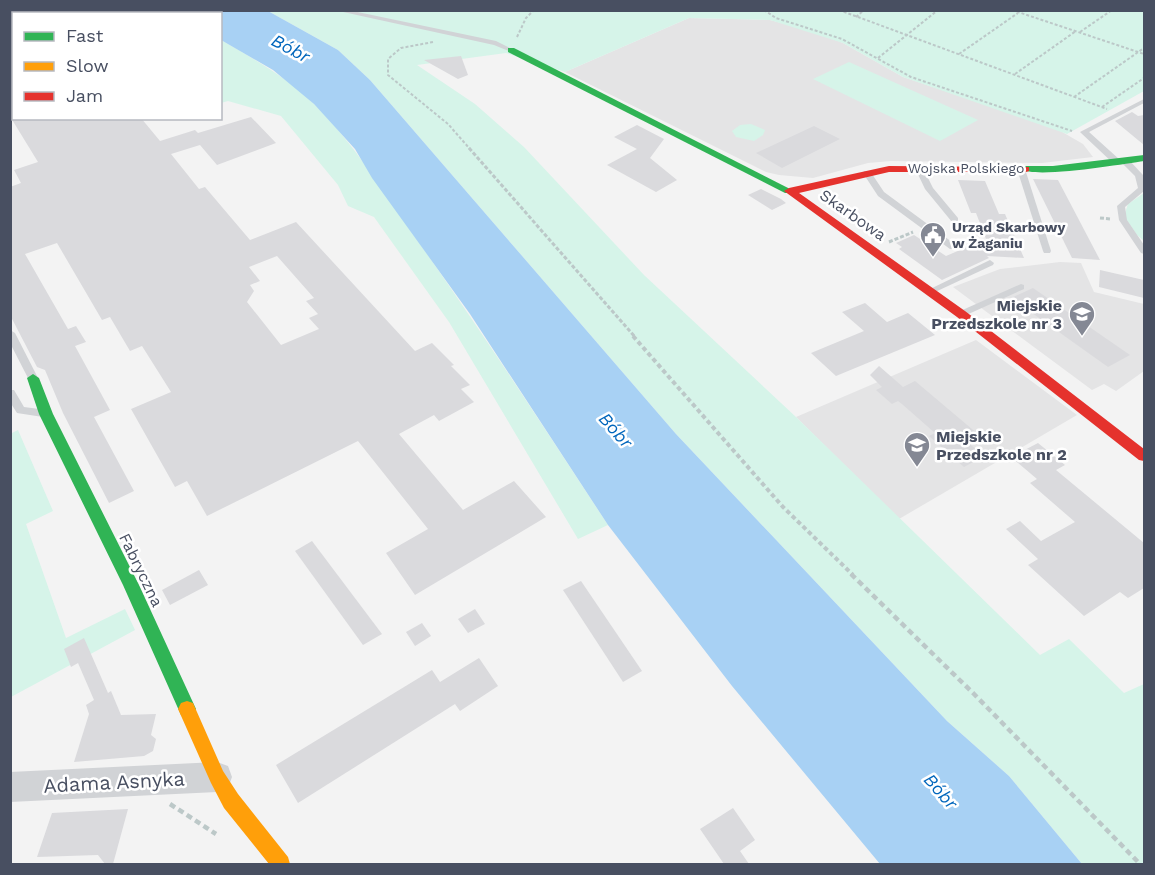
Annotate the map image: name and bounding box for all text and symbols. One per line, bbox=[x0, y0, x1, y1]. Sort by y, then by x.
legend bbox=[12, 12, 222, 120]
text: Fast bbox=[66, 25, 104, 46]
water label: Bóbr bbox=[268, 29, 315, 67]
text: Slow bbox=[66, 55, 109, 76]
text: Jam bbox=[66, 85, 103, 106]
street label: Wojska Polskiego bbox=[908, 160, 1024, 176]
street label: Skarbowa bbox=[816, 185, 890, 245]
place label: Urząd Skarbowy w Żaganiu bbox=[952, 219, 1065, 251]
public building icon: Urząd Skarbowy w Żaganiu bbox=[918, 220, 948, 258]
place label: Miejskie Przedszkole nr 3 bbox=[931, 296, 1062, 333]
school or university icon: Miejskie Przedszkole nr 3 bbox=[1067, 299, 1097, 337]
water label: Bóbr bbox=[595, 408, 638, 453]
place label: Miejskie Przedszkole nr 2 bbox=[936, 427, 1067, 464]
school or university icon: Miejskie Przedszkole nr 2 bbox=[902, 430, 932, 468]
street label: Fabryczna bbox=[115, 530, 167, 610]
street label: Adama Asnyka bbox=[43, 766, 185, 798]
water label: Bóbr bbox=[920, 769, 963, 814]

